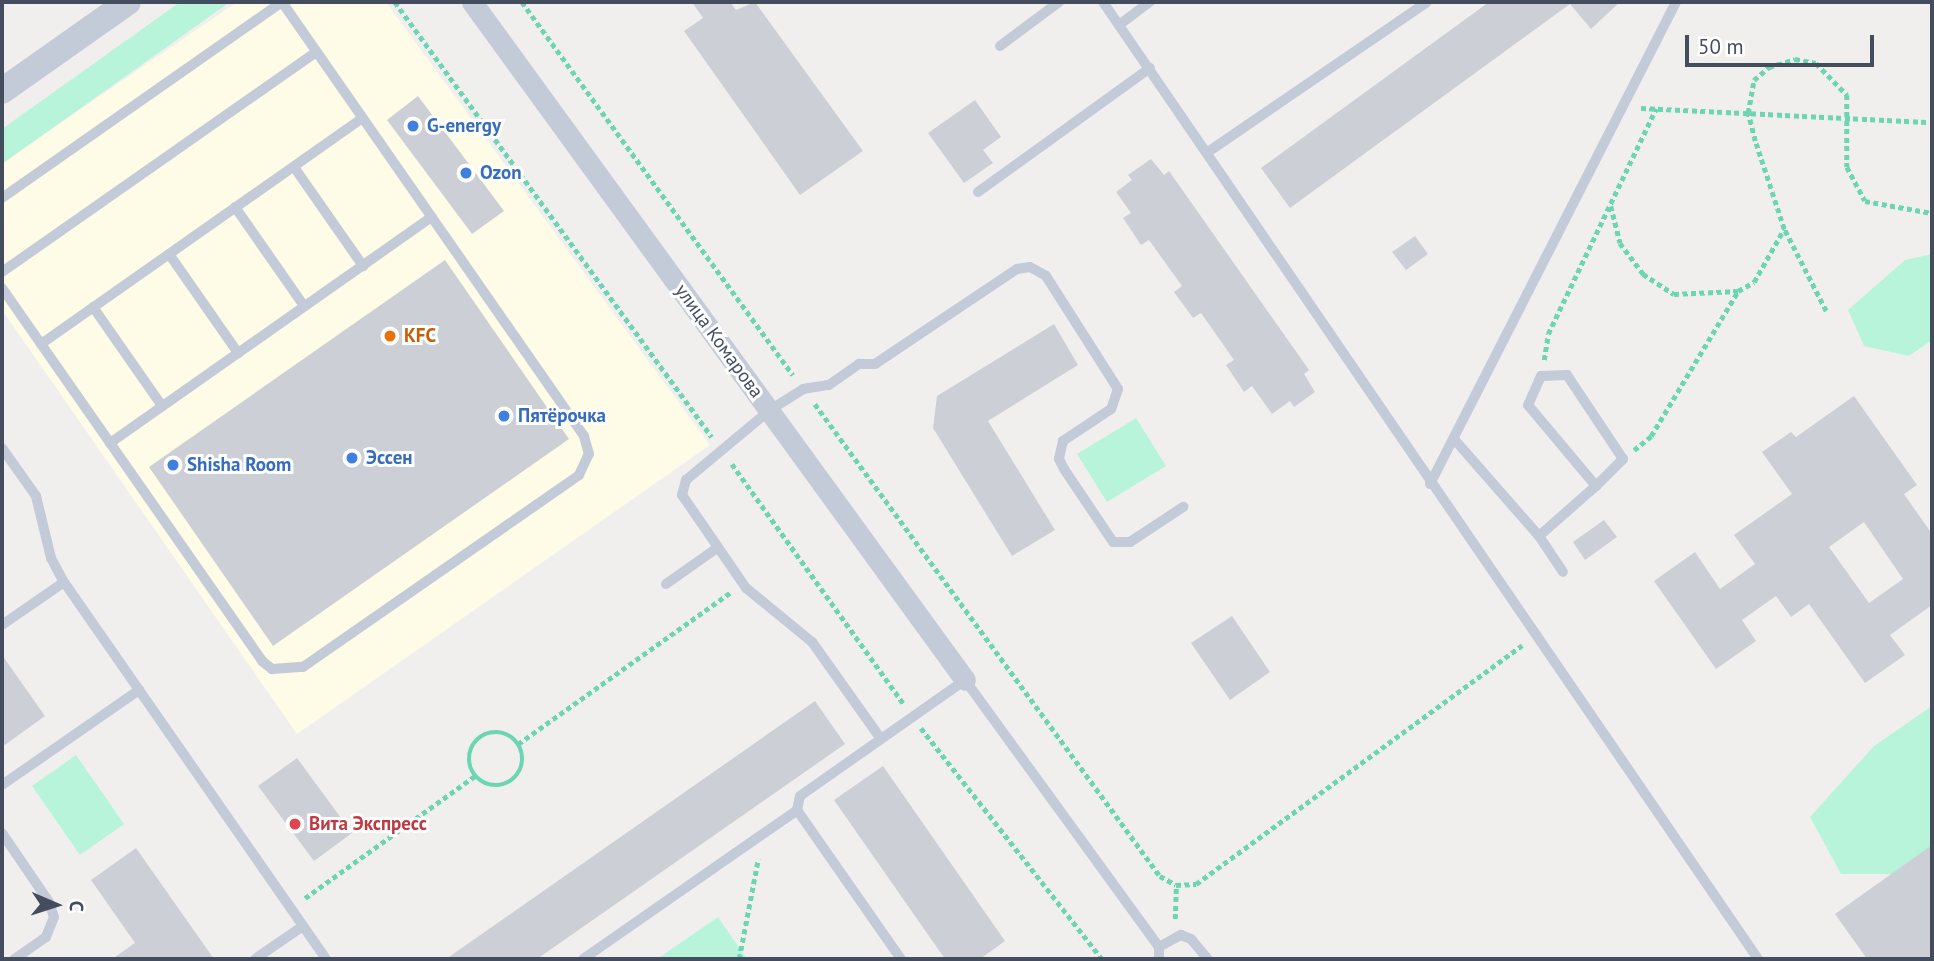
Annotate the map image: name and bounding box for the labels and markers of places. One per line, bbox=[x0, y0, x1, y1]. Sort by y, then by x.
place label: G-energy bbox=[427, 115, 501, 137]
marker: G-energy bbox=[405, 118, 421, 134]
place label: Ozon bbox=[480, 162, 522, 184]
marker: Ozon bbox=[458, 165, 474, 181]
place label: KFC bbox=[404, 325, 436, 347]
marker: KFC bbox=[382, 328, 398, 344]
place label: Пятёрочка bbox=[518, 405, 606, 427]
marker: Пятёрочка bbox=[496, 408, 512, 424]
place label: Эссен bbox=[366, 447, 413, 469]
marker: Эссен bbox=[344, 450, 360, 466]
place label: Shisha Room bbox=[187, 454, 291, 476]
marker: Shisha Room bbox=[165, 457, 181, 473]
place label: Вита Экспресс bbox=[309, 813, 427, 835]
marker: Вита Экспресс bbox=[287, 816, 303, 832]

